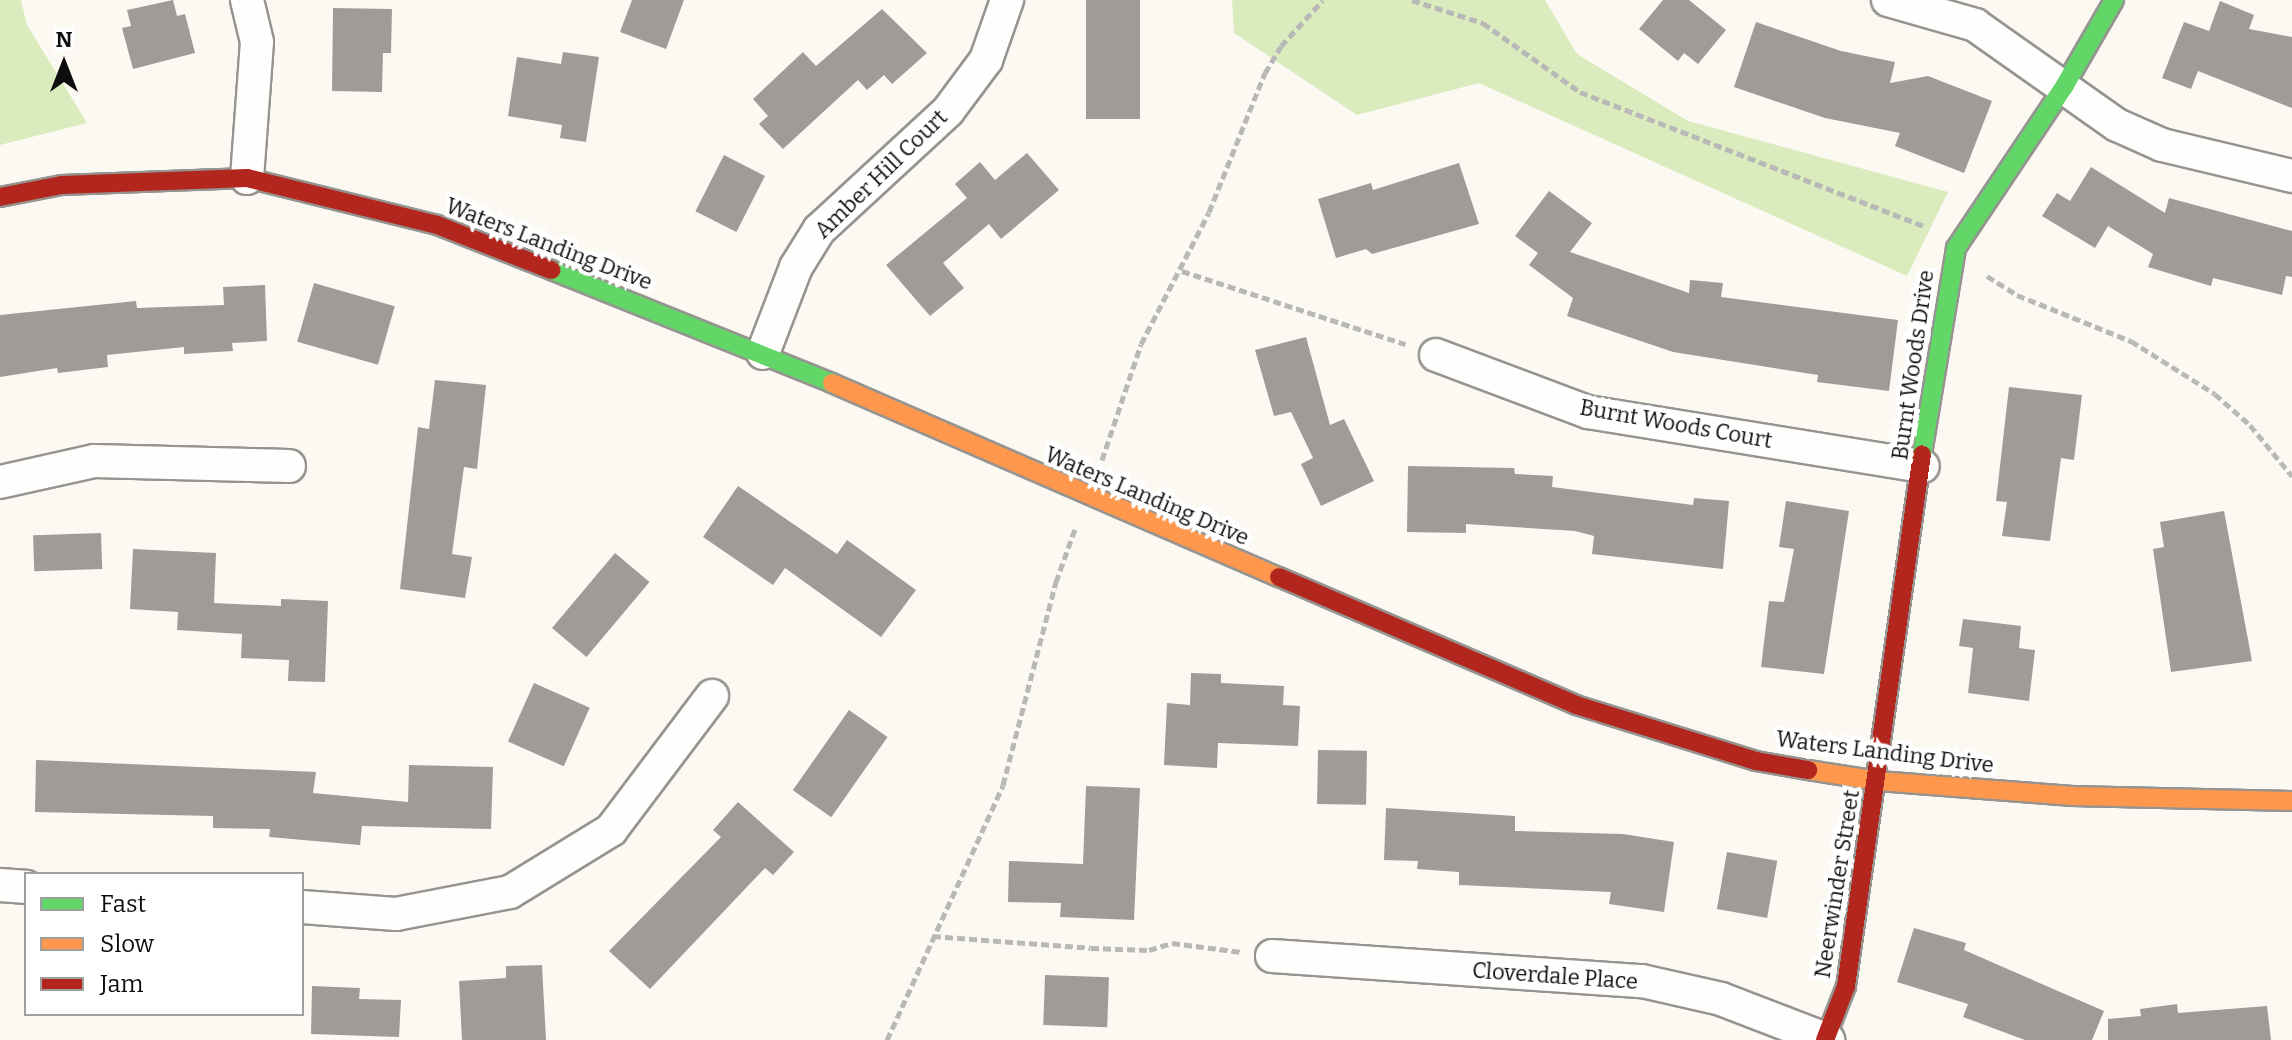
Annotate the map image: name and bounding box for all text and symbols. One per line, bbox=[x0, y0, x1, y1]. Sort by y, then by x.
north arrow bbox=[24, 24, 104, 104]
text: N bbox=[56, 26, 72, 53]
street label: Amber Hill Court bbox=[809, 104, 953, 244]
street label: Waters Landing Drive bbox=[442, 192, 656, 296]
street label: Burnt Woods Drive bbox=[1887, 268, 1939, 462]
street label: Burnt Woods Court bbox=[1578, 394, 1774, 454]
street label: Waters Landing Drive bbox=[1041, 441, 1253, 551]
street label: Waters Landing Drive bbox=[1775, 726, 1995, 778]
street label: Neerwinder Street bbox=[1809, 788, 1865, 980]
legend bbox=[24, 872, 304, 1016]
text: Fast bbox=[100, 890, 146, 918]
text: Slow bbox=[100, 930, 154, 958]
street label: Cloverdale Place bbox=[1471, 957, 1639, 995]
text: Jam bbox=[100, 970, 143, 998]

